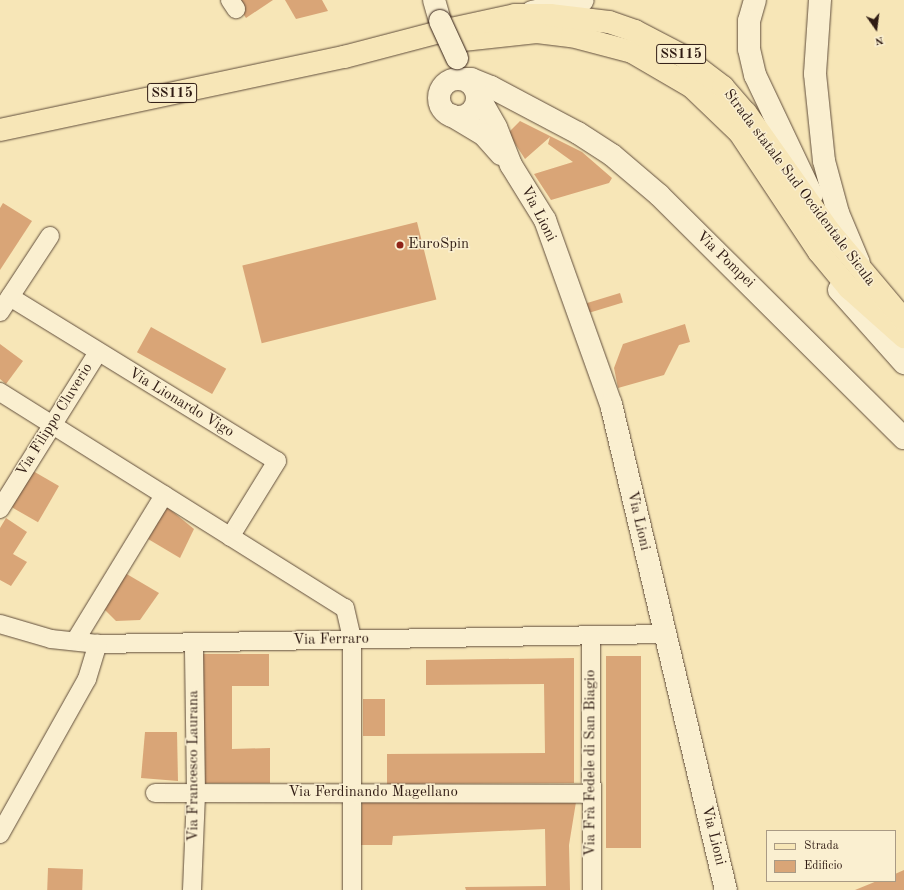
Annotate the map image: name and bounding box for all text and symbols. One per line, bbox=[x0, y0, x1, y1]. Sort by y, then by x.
north arrow bbox=[856, 8, 896, 48]
text: N bbox=[874, 34, 884, 46]
road number: SS115 bbox=[656, 42, 706, 66]
road number: SS115 bbox=[147, 81, 197, 105]
street label: Strada statale Sud Occidentale Sicula bbox=[719, 86, 879, 290]
street label: Via Lioni bbox=[516, 183, 560, 245]
street label: Via Pompei bbox=[692, 228, 758, 292]
place label: EuroSpin bbox=[408, 236, 469, 254]
marker: EuroSpin bbox=[395, 240, 405, 250]
street label: Via Filippo Cluverio bbox=[13, 360, 97, 480]
street label: Via Lionardo Vigo bbox=[125, 364, 237, 442]
street label: Via Lioni bbox=[622, 490, 654, 552]
street label: Via Ferraro bbox=[293, 630, 369, 650]
street label: Via Frà Fedele di San Biagio bbox=[582, 670, 600, 856]
street label: Via Francesco Laurana bbox=[185, 690, 203, 842]
street label: Via Ferdinando Magellano bbox=[288, 784, 458, 802]
street label: Via Lioni bbox=[697, 805, 729, 867]
legend bbox=[766, 830, 896, 882]
text: Strada bbox=[804, 840, 839, 852]
text: Edificio bbox=[804, 860, 843, 872]

